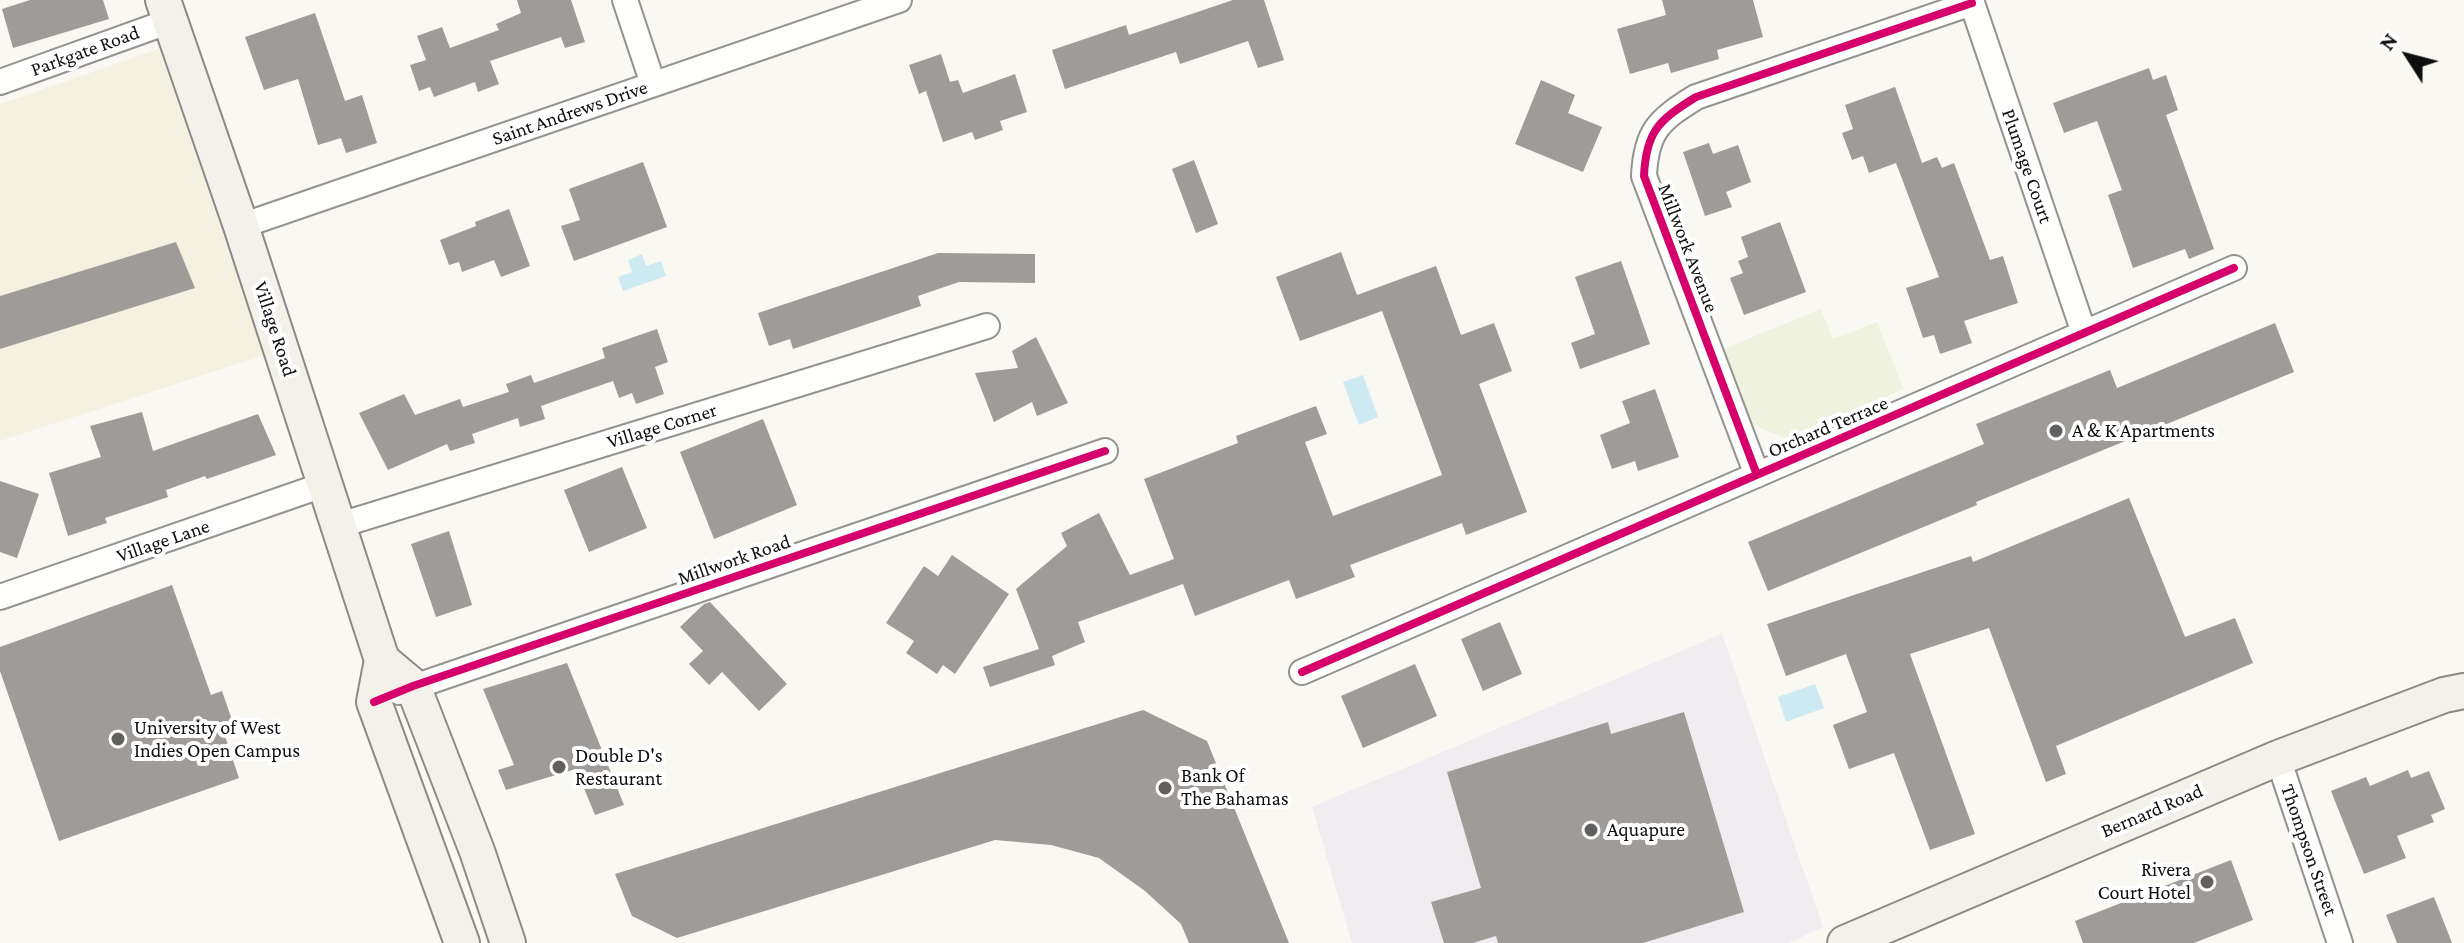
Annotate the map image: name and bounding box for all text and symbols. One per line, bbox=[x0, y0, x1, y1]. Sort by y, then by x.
north arrow bbox=[2368, 16, 2448, 96]
street label: Parkgate Road bbox=[27, 20, 143, 82]
text: N bbox=[2374, 28, 2403, 55]
street label: Saint Andrews Drive bbox=[489, 75, 651, 151]
street label: Plumage Court bbox=[1996, 106, 2058, 226]
street label: Millwork Avenue bbox=[1652, 180, 1724, 316]
street label: Village Road bbox=[248, 278, 302, 380]
street label: Orchard Terrace bbox=[1764, 391, 1892, 463]
street label: Village Corner bbox=[604, 398, 720, 454]
place label: A & K Apartments bbox=[2072, 419, 2215, 443]
marker: A & K Apartments bbox=[2047, 422, 2065, 440]
street label: Village Lane bbox=[113, 514, 213, 568]
street label: Millwork Road bbox=[674, 530, 794, 590]
place label: University of West Indies Open Campus bbox=[134, 716, 300, 763]
marker: University of West Indies Open Campus bbox=[109, 730, 127, 748]
place label: Double D's Restaurant bbox=[575, 744, 663, 791]
marker: Double D's Restaurant bbox=[550, 758, 568, 776]
place label: Bank Of The Bahamas bbox=[1181, 764, 1289, 811]
marker: Bank Of The Bahamas bbox=[1156, 779, 1174, 797]
street label: Bernard Road bbox=[2097, 779, 2207, 843]
street label: Thompson Street bbox=[2275, 781, 2343, 919]
place label: Aquapure bbox=[1607, 818, 1685, 842]
marker: Aquapure bbox=[1582, 821, 1600, 839]
place label: Rivera Court Hotel bbox=[2098, 858, 2191, 905]
marker: Rivera Court Hotel bbox=[2198, 873, 2216, 891]

